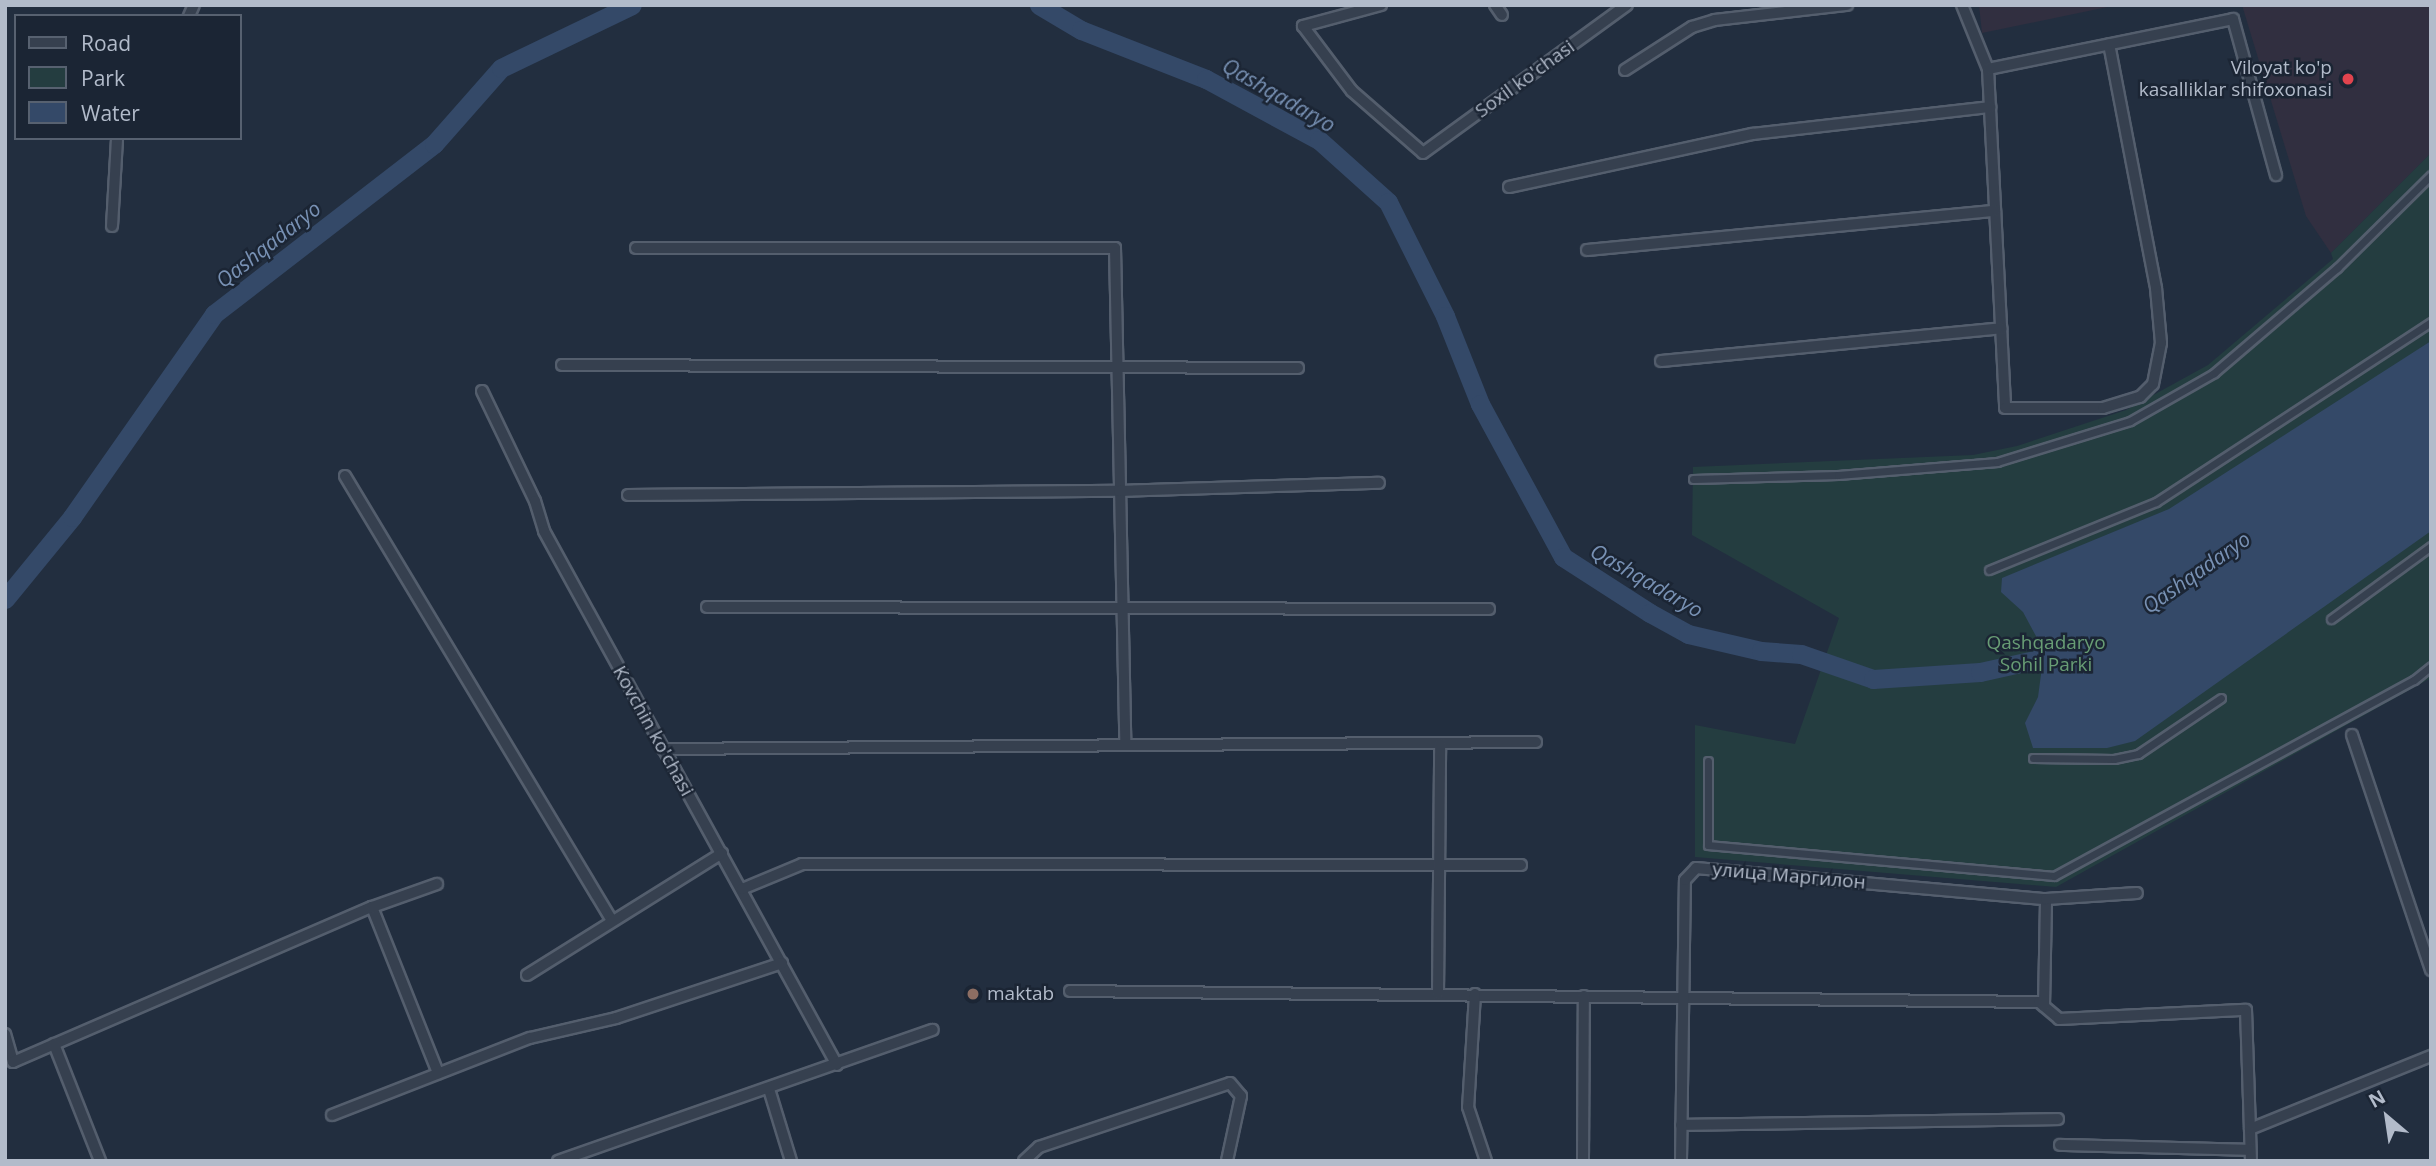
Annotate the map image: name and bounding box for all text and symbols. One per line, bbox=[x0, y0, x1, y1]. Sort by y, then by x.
legend bbox=[14, 14, 242, 140]
text: Road bbox=[81, 29, 131, 57]
street label: Soxil ko'chasi bbox=[1471, 35, 1579, 123]
water label: Qashqadaryo bbox=[1218, 53, 1340, 137]
place label: Viloyat ko'p kasalliklar shifoxonasi bbox=[2139, 57, 2332, 101]
text: Park bbox=[81, 64, 125, 92]
marker: Viloyat ko'p kasalliklar shifoxonasi bbox=[2338, 69, 2358, 89]
text: Water bbox=[81, 99, 140, 127]
water label: Qashqadaryo bbox=[211, 195, 325, 293]
water label: Qashqadaryo bbox=[2137, 526, 2255, 618]
water label: Qashqadaryo bbox=[1586, 538, 1708, 622]
park label: Qashqadaryo Sohil Parki bbox=[1986, 632, 2106, 676]
street label: Kovchin ko'chasi bbox=[608, 662, 698, 800]
street label: улица Маргилон bbox=[1711, 858, 1867, 894]
place label: maktab bbox=[987, 983, 1054, 1005]
marker: maktab bbox=[965, 986, 981, 1002]
north arrow bbox=[2352, 1082, 2422, 1152]
text: N bbox=[2364, 1084, 2390, 1114]

